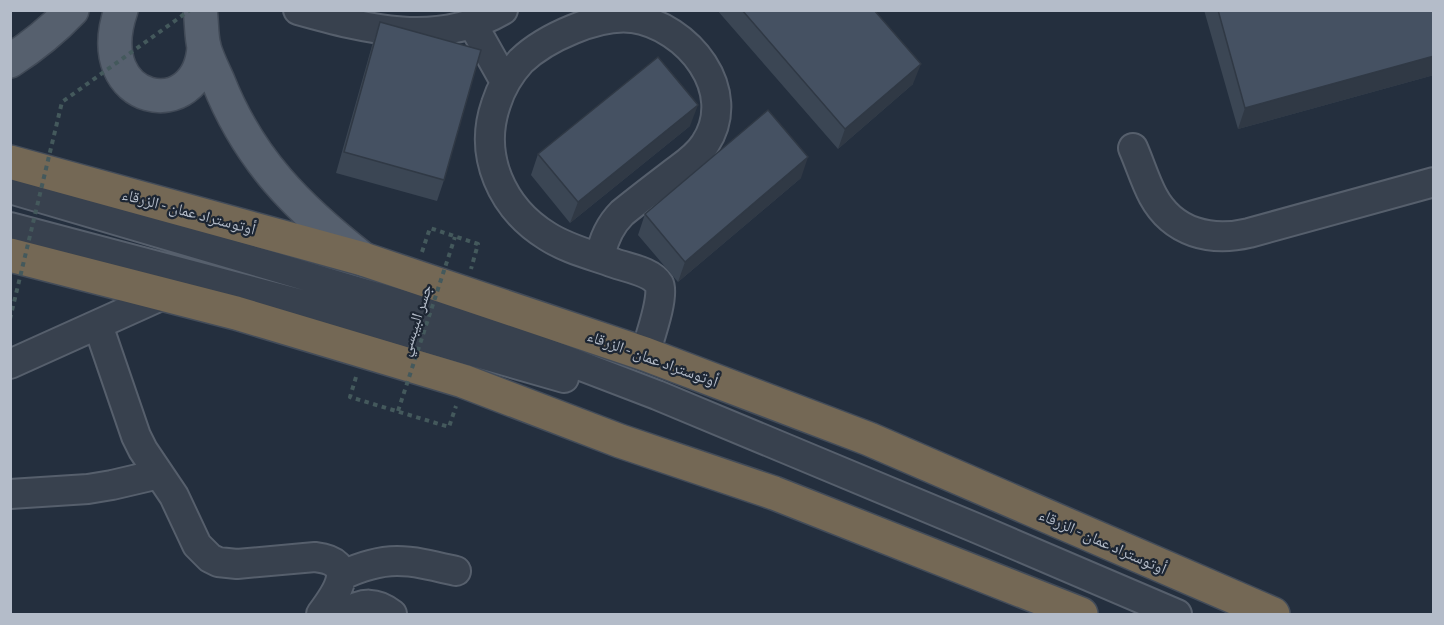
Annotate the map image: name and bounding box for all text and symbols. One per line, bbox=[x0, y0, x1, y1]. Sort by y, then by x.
street label: أوتوستراد عمان - الزرقاء bbox=[119, 184, 258, 240]
street label: جسر البيبسي bbox=[394, 282, 439, 359]
street label: أوتوستراد عمان - الزرقاء bbox=[584, 325, 721, 393]
street label: أوتوستراد عمان - الزرقاء bbox=[1035, 504, 1170, 580]

